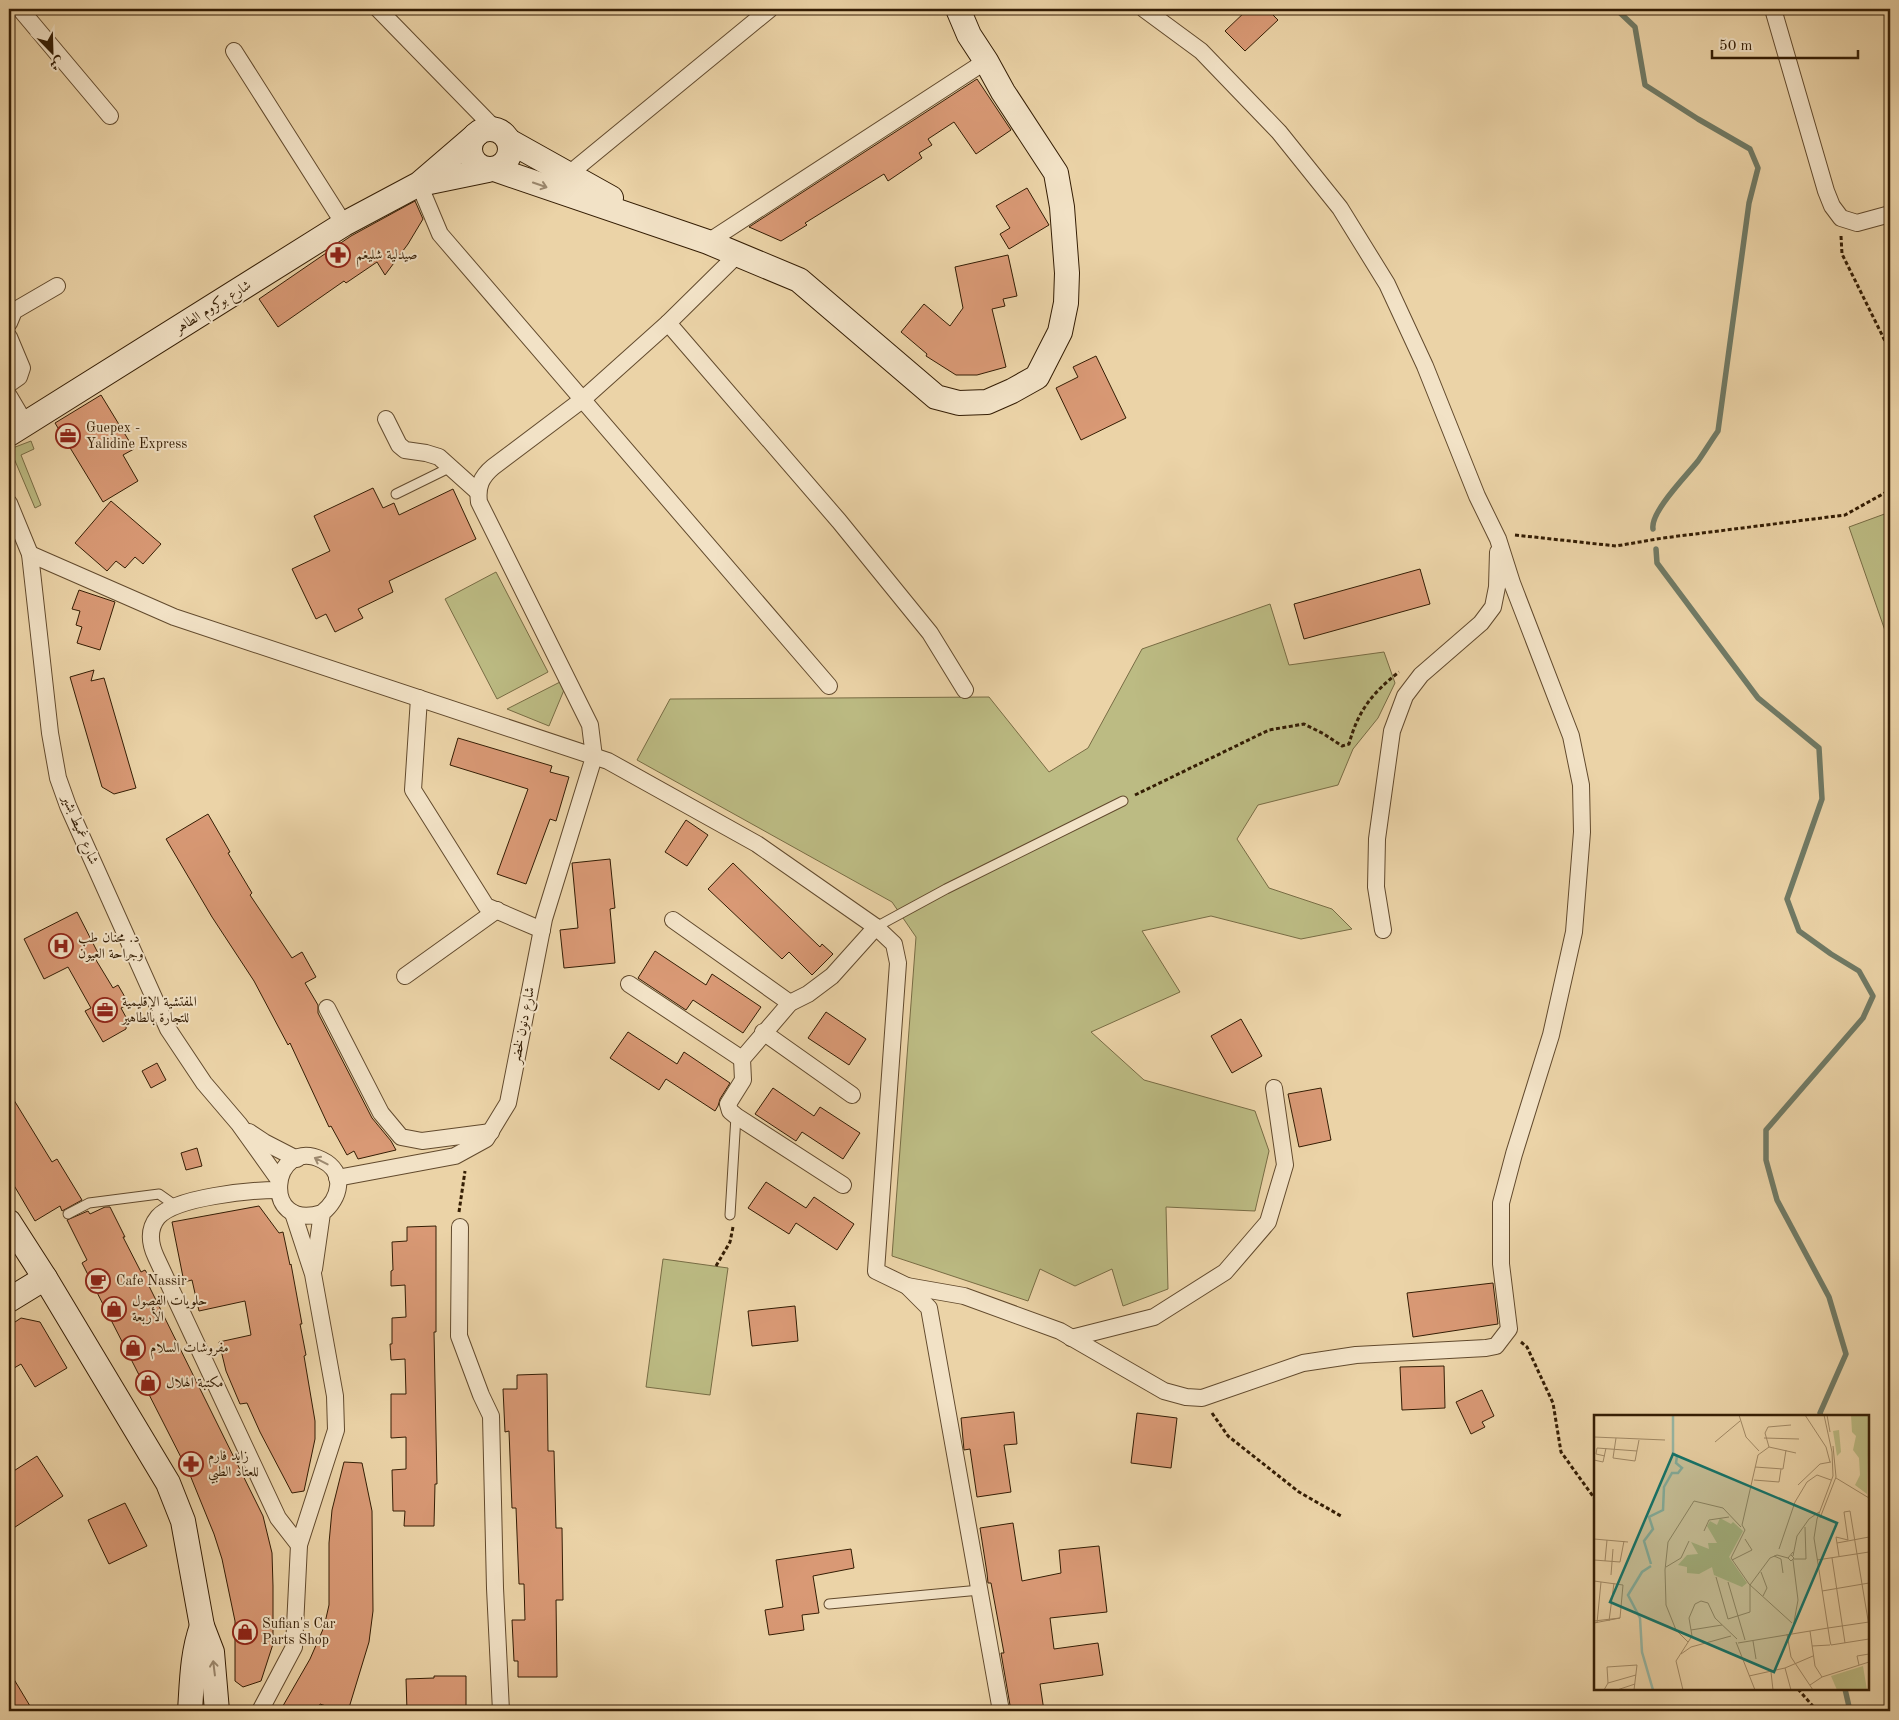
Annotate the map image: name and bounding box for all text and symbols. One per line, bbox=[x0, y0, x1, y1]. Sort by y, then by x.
north arrow bbox=[28, 28, 78, 78]
scale bar bbox=[1712, 28, 1858, 60]
text: 50 m bbox=[1719, 39, 1753, 54]
text: ش bbox=[47, 54, 66, 72]
one-way arrow bbox=[532, 181, 548, 190]
pharmacy icon: صيدلية شليغم bbox=[325, 242, 351, 268]
place label: صيدلية شليغم bbox=[356, 248, 417, 268]
street label: شارع بوكروم الطاهر bbox=[170, 277, 256, 341]
place label: Guepex - Yalidine Express bbox=[86, 421, 187, 451]
office icon: Guepex - Yalidine Express bbox=[55, 423, 81, 449]
street label: شارع غميط بشير bbox=[55, 792, 101, 868]
place label: د. محنان طب وجراحة العيون bbox=[78, 931, 144, 962]
hospital icon: د. محنان طب وجراحة العيون bbox=[48, 933, 74, 959]
street label: شارع دنون لخضر bbox=[508, 986, 541, 1067]
place label: المفتشية الإقليمية للتجارة بالطاهير bbox=[120, 995, 197, 1026]
office icon: المفتشية الإقليمية للتجارة بالطاهير bbox=[92, 997, 118, 1023]
one-way arrow bbox=[314, 1156, 329, 1166]
cafe icon: Cafe Nassir bbox=[85, 1268, 111, 1294]
place label: Cafe Nassir bbox=[116, 1274, 187, 1288]
place label: حلويات الفصول الأربعة bbox=[132, 1294, 207, 1325]
shop icon: حلويات الفصول الأربعة bbox=[101, 1296, 127, 1322]
shop icon: مفروشات السلام bbox=[120, 1335, 146, 1361]
place label: مفروشات السلام bbox=[150, 1341, 229, 1360]
shop icon: مكتبة الهلال bbox=[135, 1370, 161, 1396]
place label: مكتبة الهلال bbox=[166, 1375, 223, 1391]
inset map bbox=[1594, 1415, 1869, 1690]
place label: زايد فارم للعتاد الطبي bbox=[208, 1449, 259, 1484]
pharmacy icon: زايد فارم للعتاد الطبي bbox=[178, 1451, 204, 1477]
place label: Sufian's Car Parts Shop bbox=[262, 1617, 336, 1647]
shop icon: Sufian's Car Parts Shop bbox=[232, 1619, 258, 1645]
one-way arrow bbox=[209, 1660, 219, 1676]

